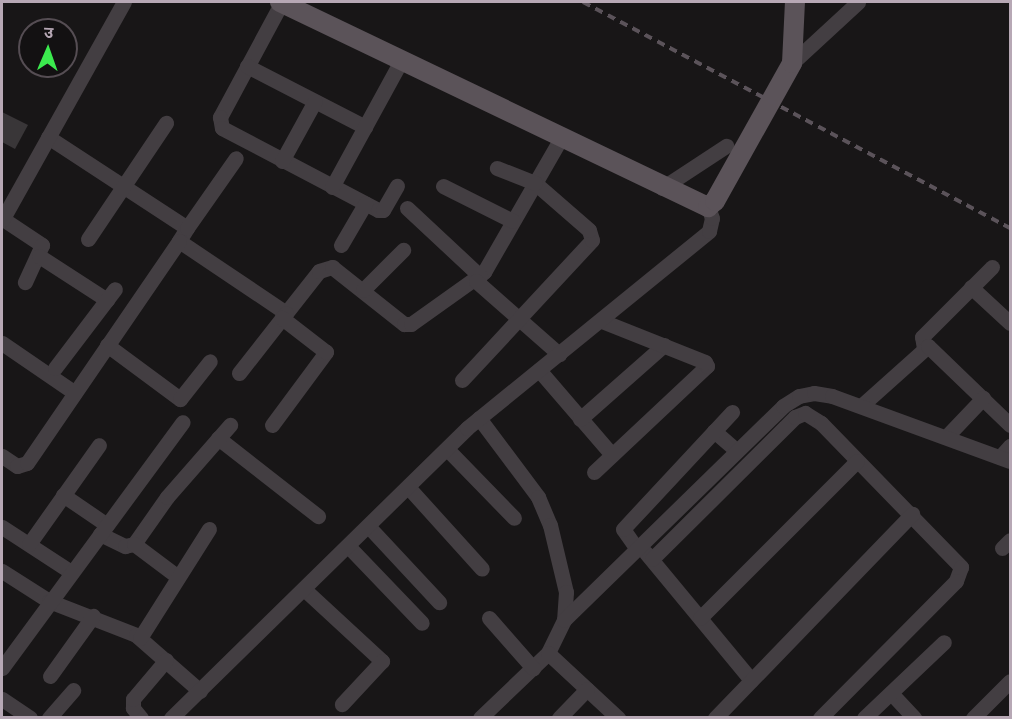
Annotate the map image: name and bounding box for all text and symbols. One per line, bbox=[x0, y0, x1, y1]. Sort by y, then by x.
north arrow bbox=[18, 18, 78, 78]
text: उ bbox=[43, 21, 54, 43]

